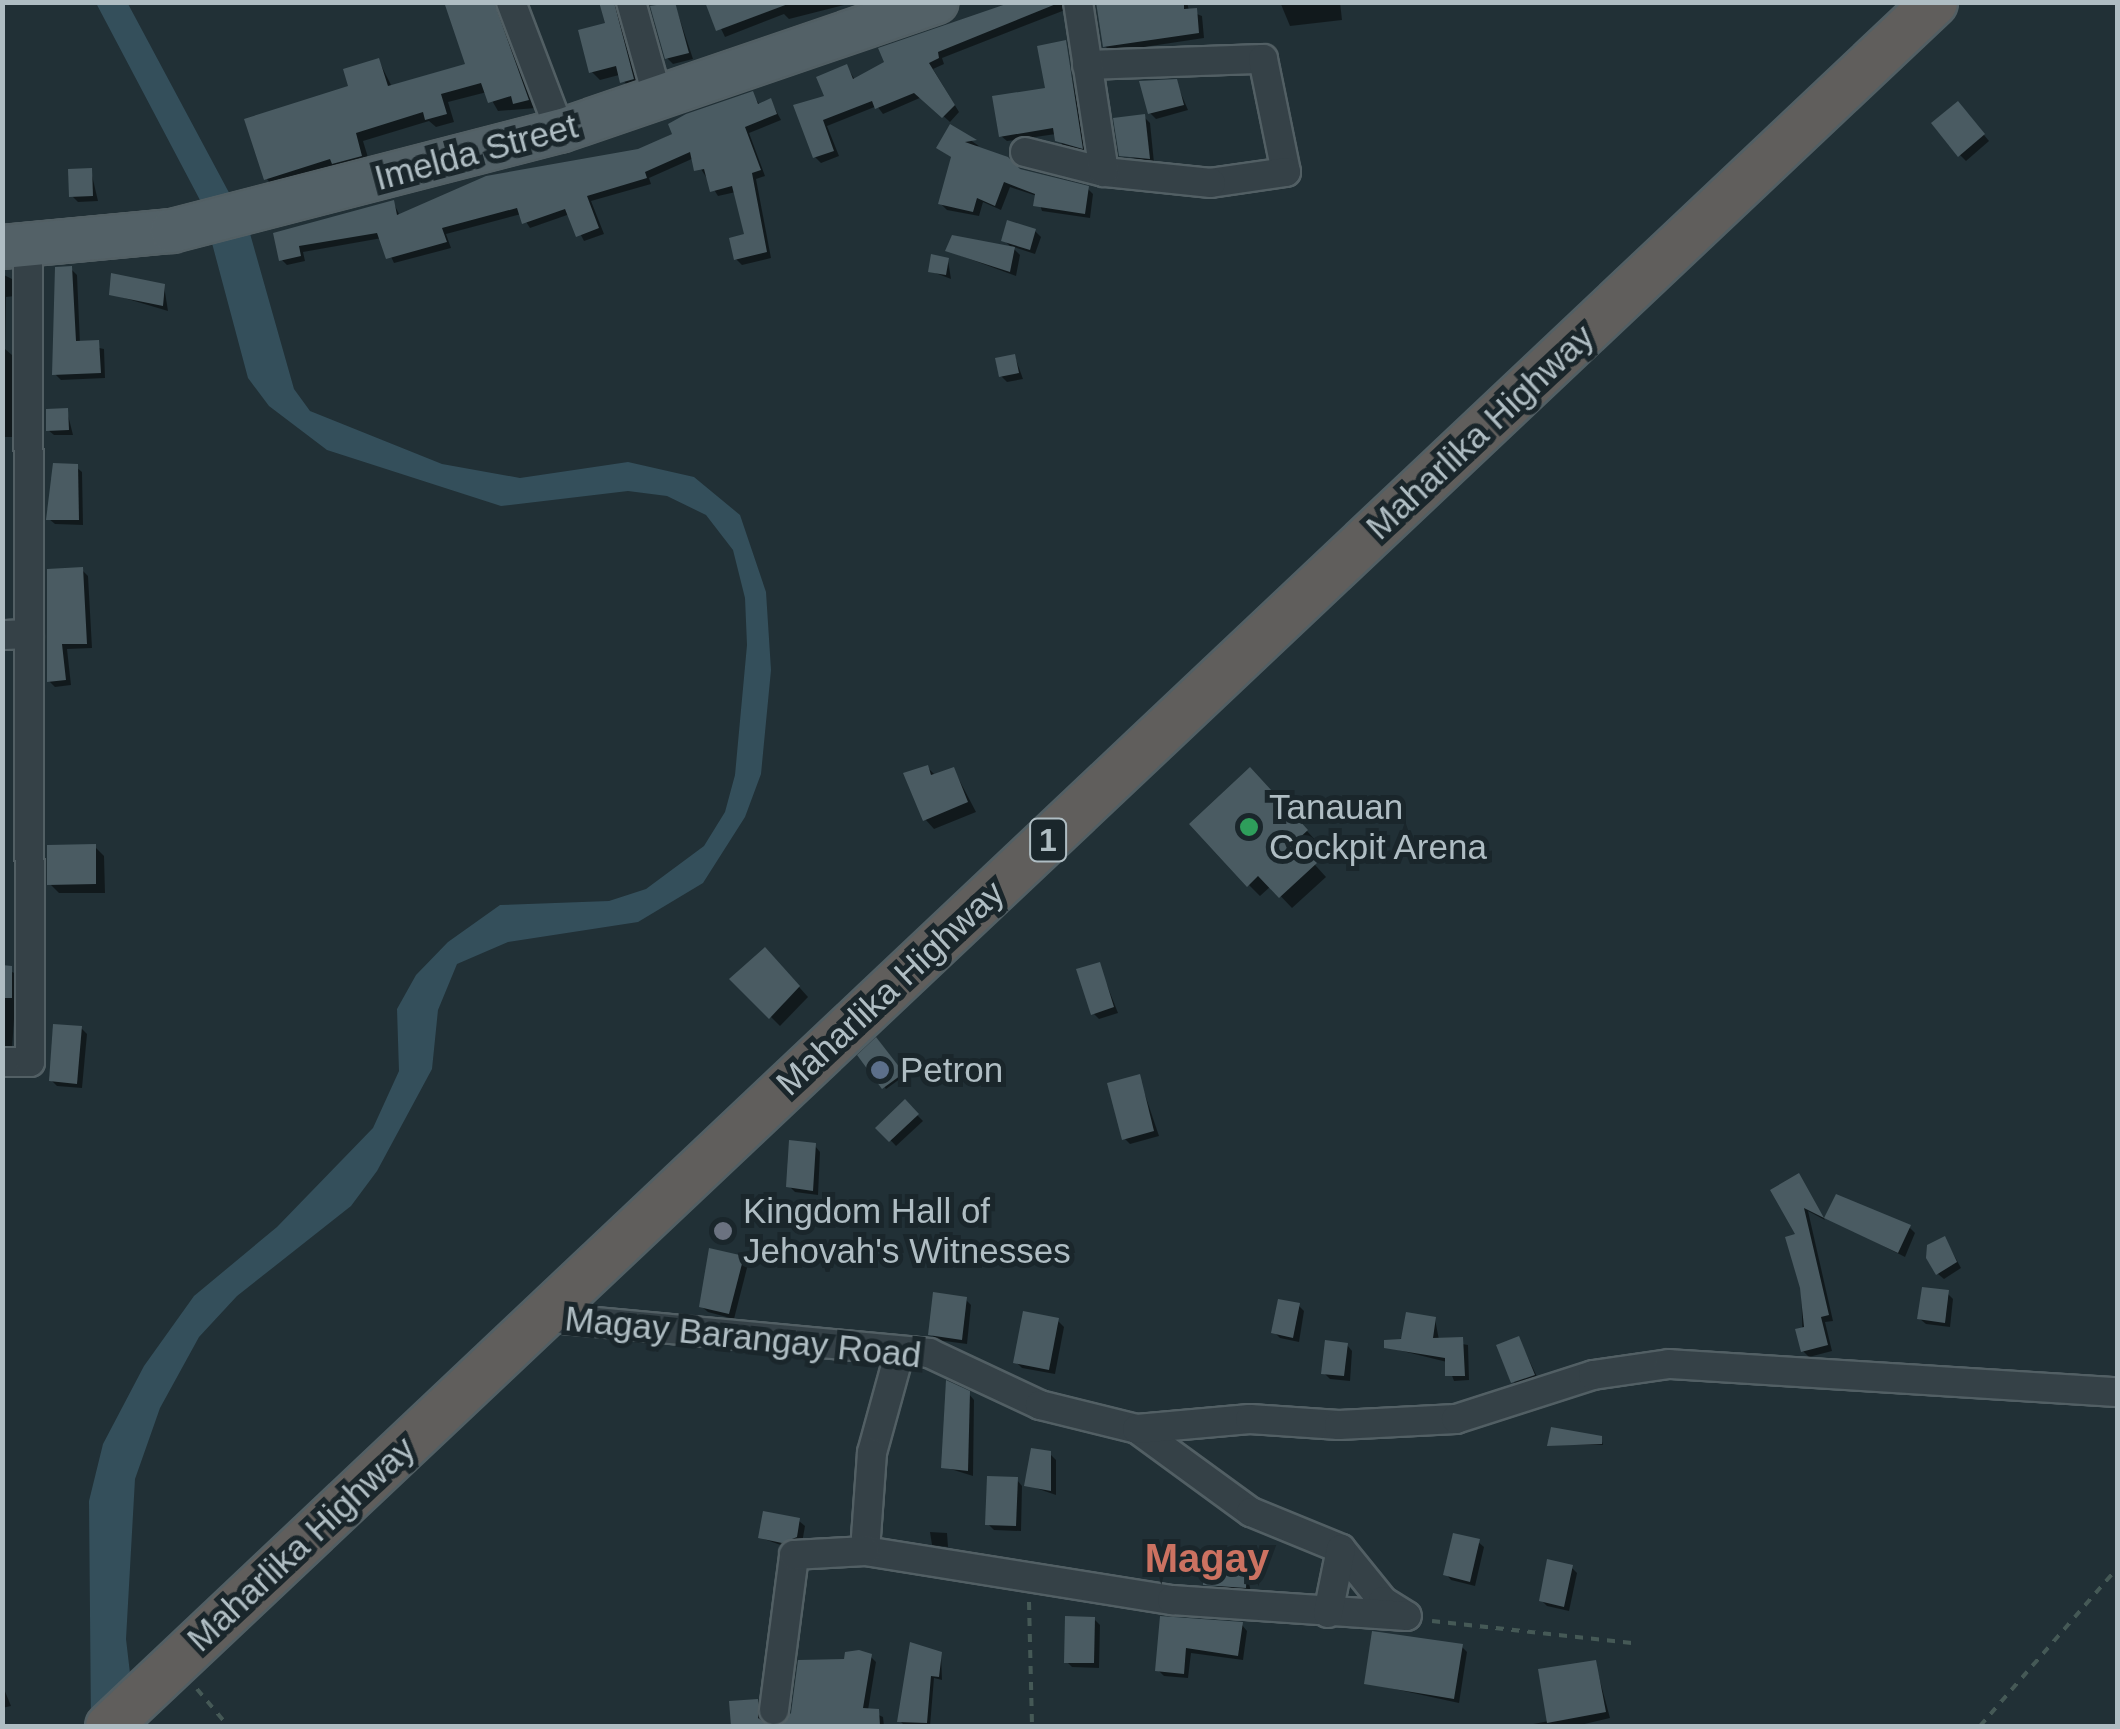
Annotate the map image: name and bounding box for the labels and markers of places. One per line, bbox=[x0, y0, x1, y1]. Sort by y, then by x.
place label: Tanauan Cockpit Arena bbox=[1269, 786, 1489, 868]
marker: Tanauan Cockpit Arena bbox=[1238, 816, 1260, 838]
place label: Petron bbox=[900, 1049, 1003, 1091]
marker: Petron bbox=[869, 1059, 891, 1081]
place label: Kingdom Hall of Jehovah's Witnesses bbox=[743, 1190, 1071, 1272]
marker: Kingdom Hall of Jehovah's Witnesses bbox=[712, 1220, 734, 1242]

